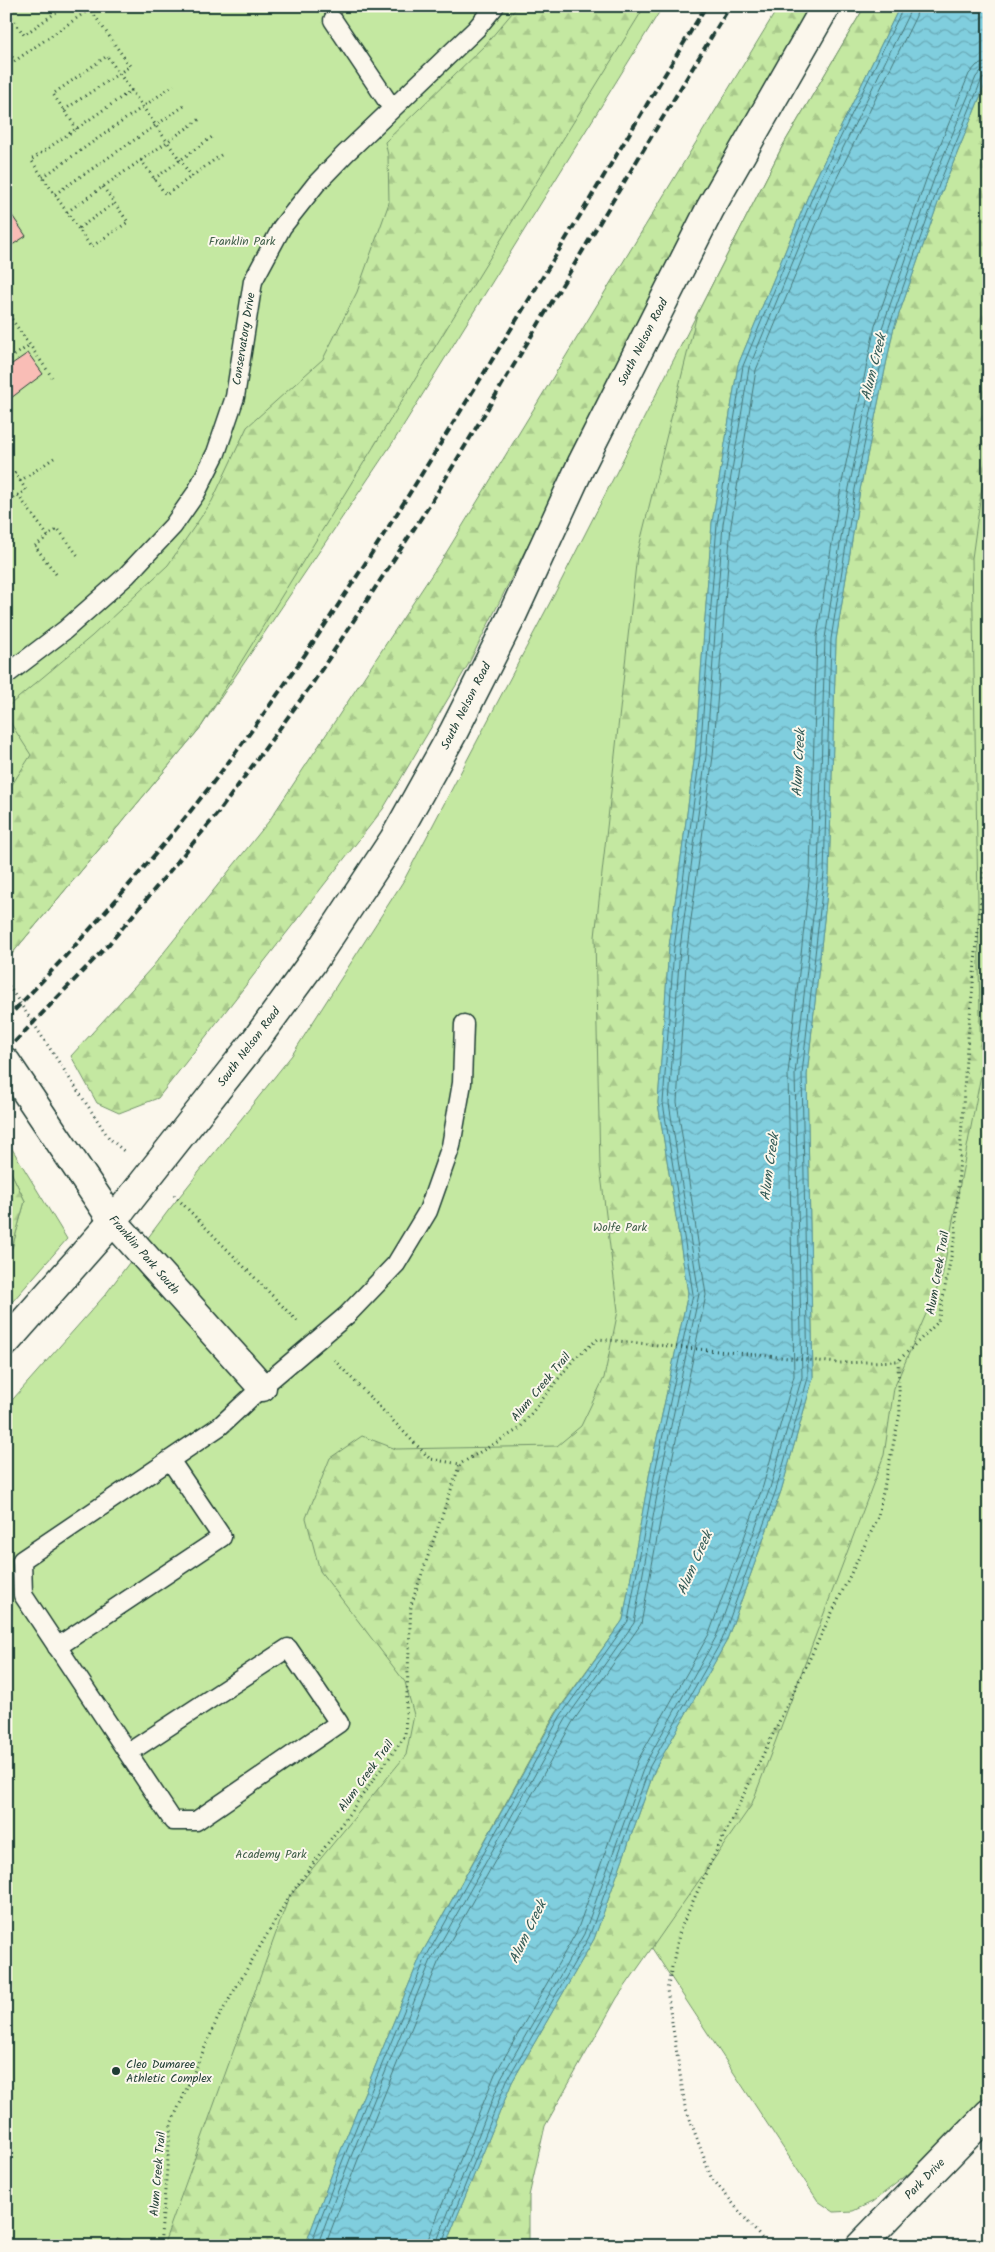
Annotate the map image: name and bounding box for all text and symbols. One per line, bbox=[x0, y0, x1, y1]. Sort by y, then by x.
park label: Franklin Park bbox=[209, 232, 276, 251]
street label: Conservatory Drive bbox=[227, 291, 261, 387]
street label: South Nelson Road bbox=[613, 294, 674, 389]
water label: Alum Creek bbox=[855, 329, 893, 402]
street label: South Nelson Road bbox=[436, 658, 497, 753]
water label: Alum Creek bbox=[786, 726, 812, 797]
street label: South Nelson Road bbox=[213, 1002, 286, 1091]
water label: Alum Creek bbox=[754, 1130, 786, 1202]
street label: Franklin Park South bbox=[104, 1211, 184, 1299]
park label: Wolfe Park bbox=[593, 1218, 647, 1237]
street label: Alum Creek Trail bbox=[921, 1230, 955, 1316]
street label: Alum Creek Trail bbox=[507, 1348, 576, 1426]
water label: Alum Creek bbox=[671, 1525, 720, 1598]
street label: Alum Creek Trail bbox=[333, 1736, 399, 1816]
park label: Academy Park bbox=[235, 1845, 307, 1864]
water label: Alum Creek bbox=[503, 1895, 554, 1967]
place label: Cleo Dumaree Athletic Complex bbox=[126, 2055, 213, 2088]
marker: Cleo Dumaree Athletic Complex bbox=[110, 2065, 122, 2077]
street label: Alum Creek Trail bbox=[145, 2131, 171, 2217]
street label: Park Drive bbox=[900, 2153, 950, 2204]

